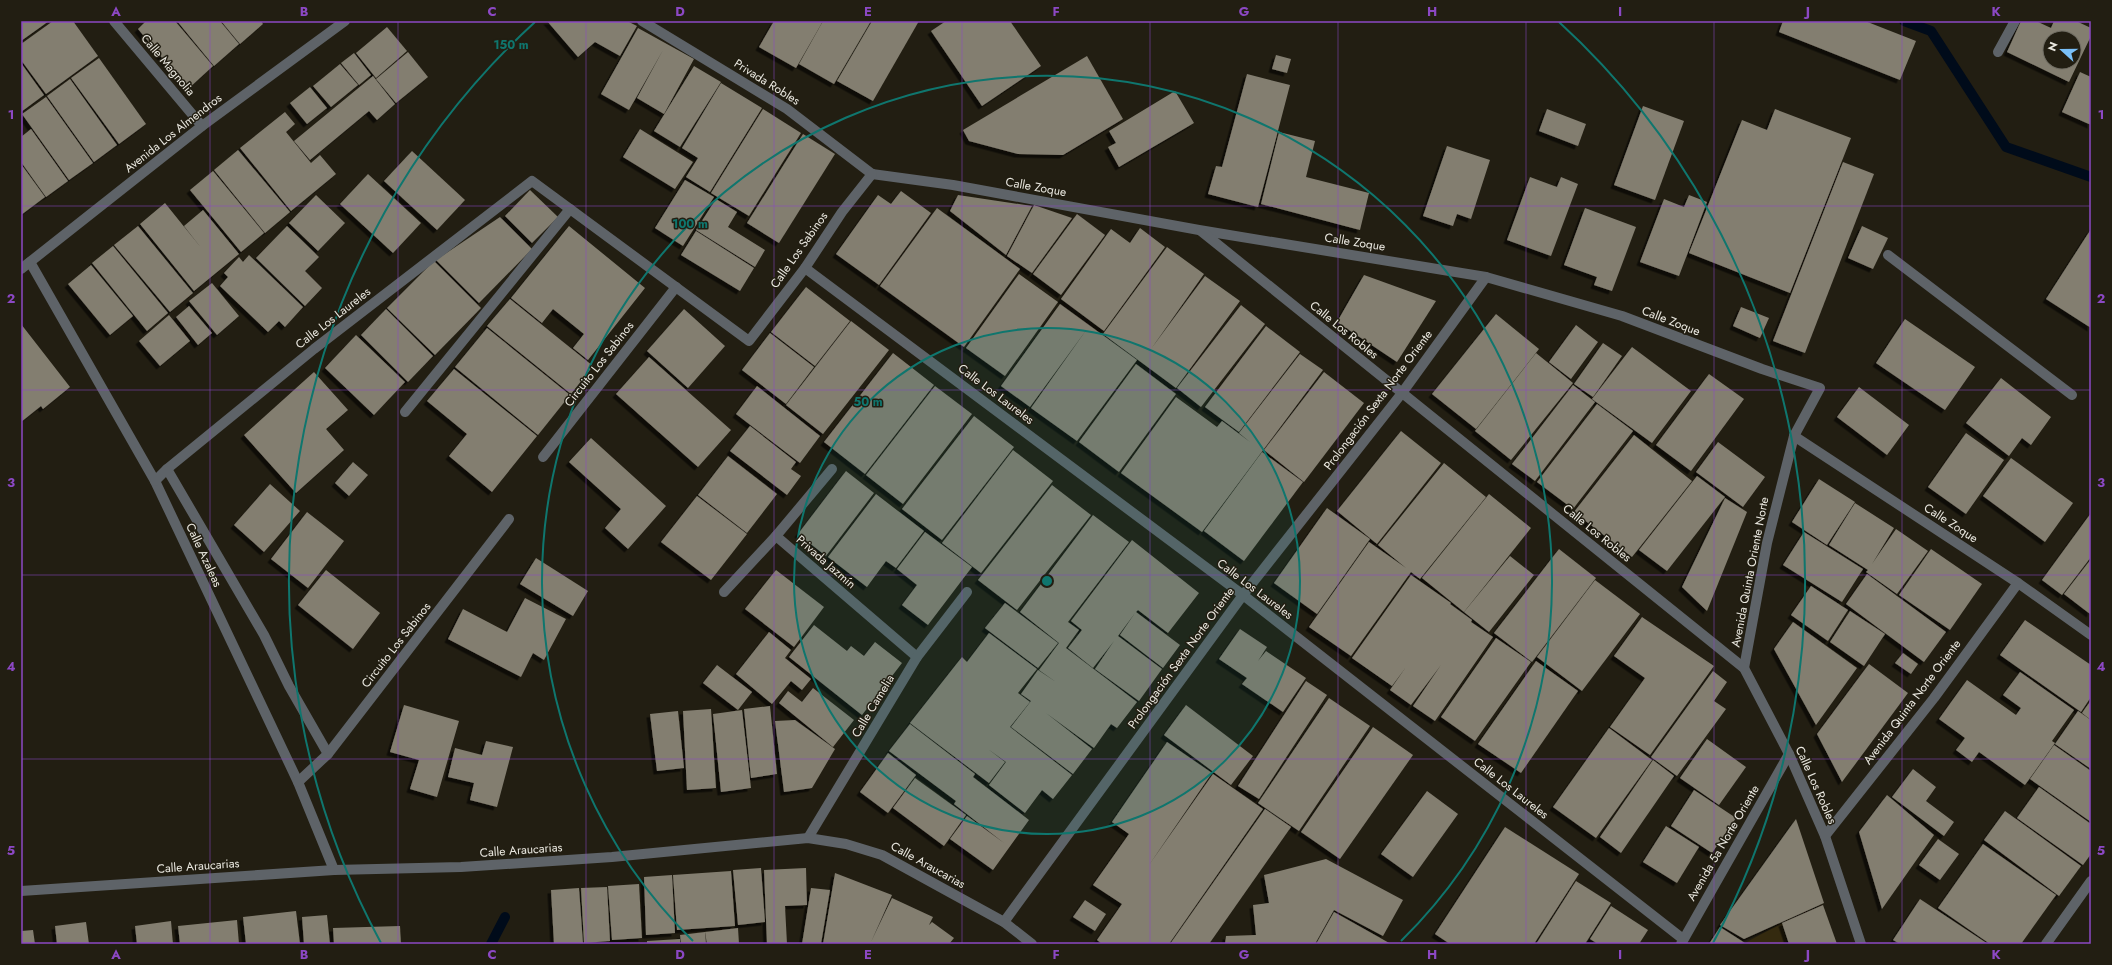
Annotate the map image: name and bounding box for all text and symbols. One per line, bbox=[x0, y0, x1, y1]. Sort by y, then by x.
text: A bbox=[110, 2, 121, 21]
text: B bbox=[300, 2, 309, 21]
text: C bbox=[487, 2, 497, 21]
text: D bbox=[675, 2, 685, 21]
text: E bbox=[864, 2, 872, 21]
text: F bbox=[1052, 2, 1060, 21]
text: G bbox=[1239, 2, 1250, 21]
text: H bbox=[1427, 2, 1437, 21]
text: I bbox=[1618, 2, 1622, 21]
text: J bbox=[1803, 2, 1810, 21]
text: K bbox=[1991, 2, 2001, 21]
street label: Calle Magnolia bbox=[137, 30, 200, 100]
north arrow bbox=[2042, 30, 2082, 70]
text: 150 m bbox=[493, 36, 529, 54]
text: N bbox=[2044, 39, 2062, 53]
street label: Privada Robles bbox=[731, 55, 804, 110]
street label: Avenida Los Almendros bbox=[120, 89, 226, 177]
text: 1 bbox=[8, 105, 14, 124]
text: 1 bbox=[2098, 105, 2104, 124]
street label: Calle Zoque bbox=[1004, 173, 1068, 201]
street label: Calle Los Sabinos bbox=[766, 208, 832, 292]
text: 100 m bbox=[672, 215, 708, 233]
street label: Calle Zoque bbox=[1323, 228, 1387, 256]
street label: Calle Los Laureles bbox=[292, 283, 375, 353]
text: 2 bbox=[7, 289, 15, 308]
text: 2 bbox=[2097, 289, 2105, 308]
street label: Calle Los Robles bbox=[1306, 297, 1382, 363]
street label: Calle Zoque bbox=[1639, 302, 1703, 340]
street label: Circuito Los Sabinos bbox=[560, 317, 638, 410]
street label: Prolongación Sexta Norte Oriente bbox=[1319, 326, 1437, 474]
street label: Calle Los Laureles bbox=[954, 359, 1038, 429]
text: 50 m bbox=[853, 393, 883, 411]
text: 3 bbox=[7, 473, 15, 492]
text: 3 bbox=[2097, 473, 2105, 492]
street label: Avenida Quinta Oriente Norte bbox=[1727, 495, 1773, 649]
street label: Calle Zoque bbox=[1920, 499, 1982, 547]
street label: Calle Los Robles bbox=[1559, 500, 1635, 566]
street label: Calle Azaleas bbox=[181, 520, 227, 590]
street label: Privada Jazmín bbox=[792, 531, 860, 593]
street label: Calle Los Laureles bbox=[1213, 554, 1297, 624]
centre of rings bbox=[1040, 574, 1054, 588]
street label: Prolongación Sexta Norte Oriente bbox=[1123, 583, 1239, 733]
street label: Circuito Los Sabinos bbox=[357, 598, 435, 691]
street label: Avenida Quinta Norte Oriente bbox=[1859, 636, 1965, 768]
text: 4 bbox=[6, 657, 16, 676]
text: 4 bbox=[2096, 657, 2106, 676]
street label: Calle Camelia bbox=[847, 671, 899, 741]
street label: Calle Los Robles bbox=[1791, 743, 1841, 827]
street label: Calle Los Laureles bbox=[1470, 753, 1553, 823]
street label: Avenida 5a Norte Oriente bbox=[1682, 782, 1764, 904]
street label: Calle Araucarias bbox=[887, 837, 969, 893]
street label: Calle Araucarias bbox=[479, 838, 563, 862]
text: 5 bbox=[7, 841, 15, 860]
text: 5 bbox=[2097, 841, 2105, 860]
street label: Calle Araucarias bbox=[156, 854, 240, 878]
text: A bbox=[110, 945, 121, 964]
text: B bbox=[300, 945, 309, 964]
text: C bbox=[487, 945, 497, 964]
text: D bbox=[675, 945, 685, 964]
text: E bbox=[864, 945, 872, 964]
text: F bbox=[1052, 945, 1060, 964]
text: G bbox=[1239, 945, 1250, 964]
text: H bbox=[1427, 945, 1437, 964]
text: I bbox=[1618, 945, 1622, 964]
text: J bbox=[1803, 945, 1810, 964]
text: K bbox=[1991, 945, 2001, 964]

